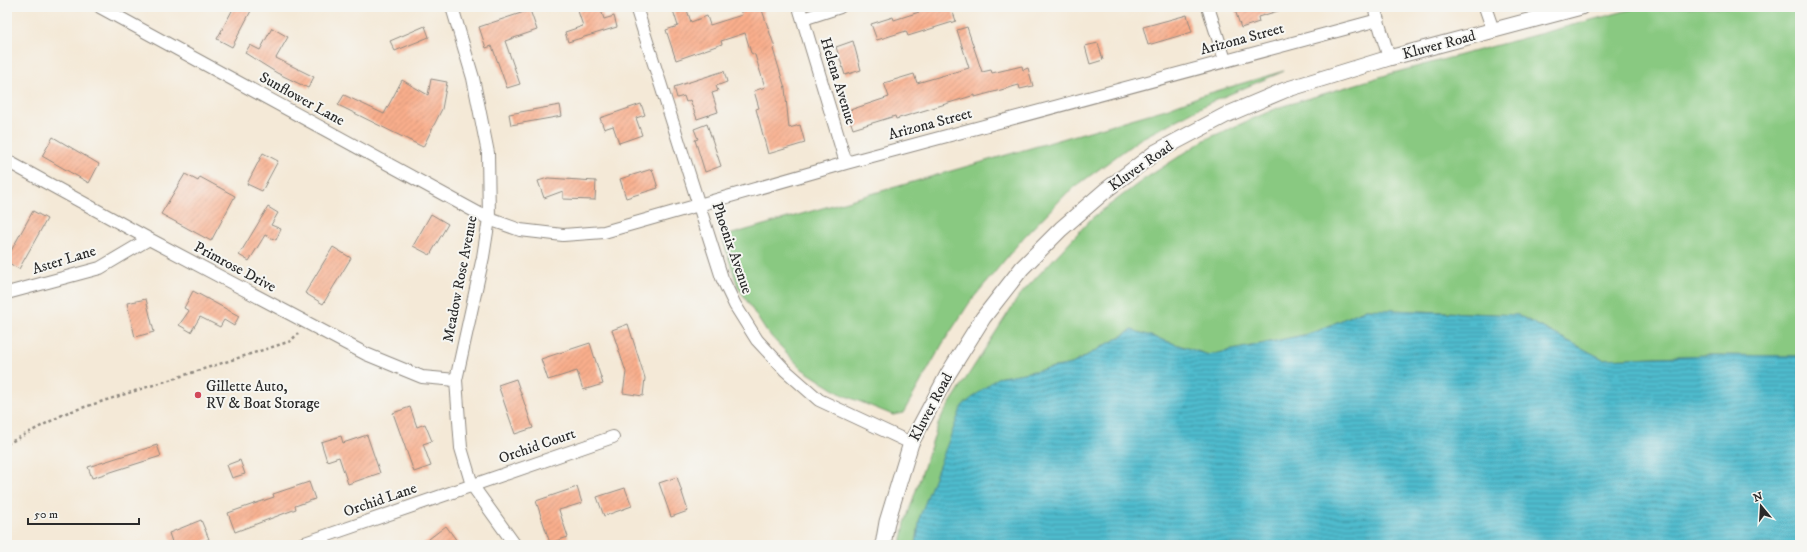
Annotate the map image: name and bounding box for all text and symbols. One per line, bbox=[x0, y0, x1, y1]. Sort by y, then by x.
street label: Arizona Street bbox=[1198, 19, 1286, 59]
street label: Kluver Road bbox=[1400, 26, 1478, 64]
street label: Helena Avenue bbox=[816, 35, 860, 127]
street label: Sunflower Lane bbox=[256, 68, 348, 130]
street label: Arizona Street bbox=[886, 104, 974, 144]
street label: Kluver Road bbox=[1105, 136, 1178, 195]
street label: Phoenix Avenue bbox=[707, 200, 757, 296]
street label: Meadow Rose Avenue bbox=[438, 214, 482, 344]
street label: Primrose Drive bbox=[191, 237, 279, 297]
street label: Aster Lane bbox=[30, 241, 98, 279]
street label: Kluver Road bbox=[905, 369, 957, 445]
place label: Gillette Auto, RV & Boat Storage bbox=[206, 377, 320, 413]
marker: Gillette Auto, RV & Boat Storage bbox=[193, 390, 203, 400]
street label: Orchid Court bbox=[496, 424, 578, 468]
street label: Orchid Lane bbox=[341, 479, 419, 521]
north arrow bbox=[1741, 486, 1781, 526]
text: N bbox=[1752, 489, 1765, 505]
scale bar bbox=[28, 500, 139, 526]
text: 50 m bbox=[34, 507, 58, 522]

